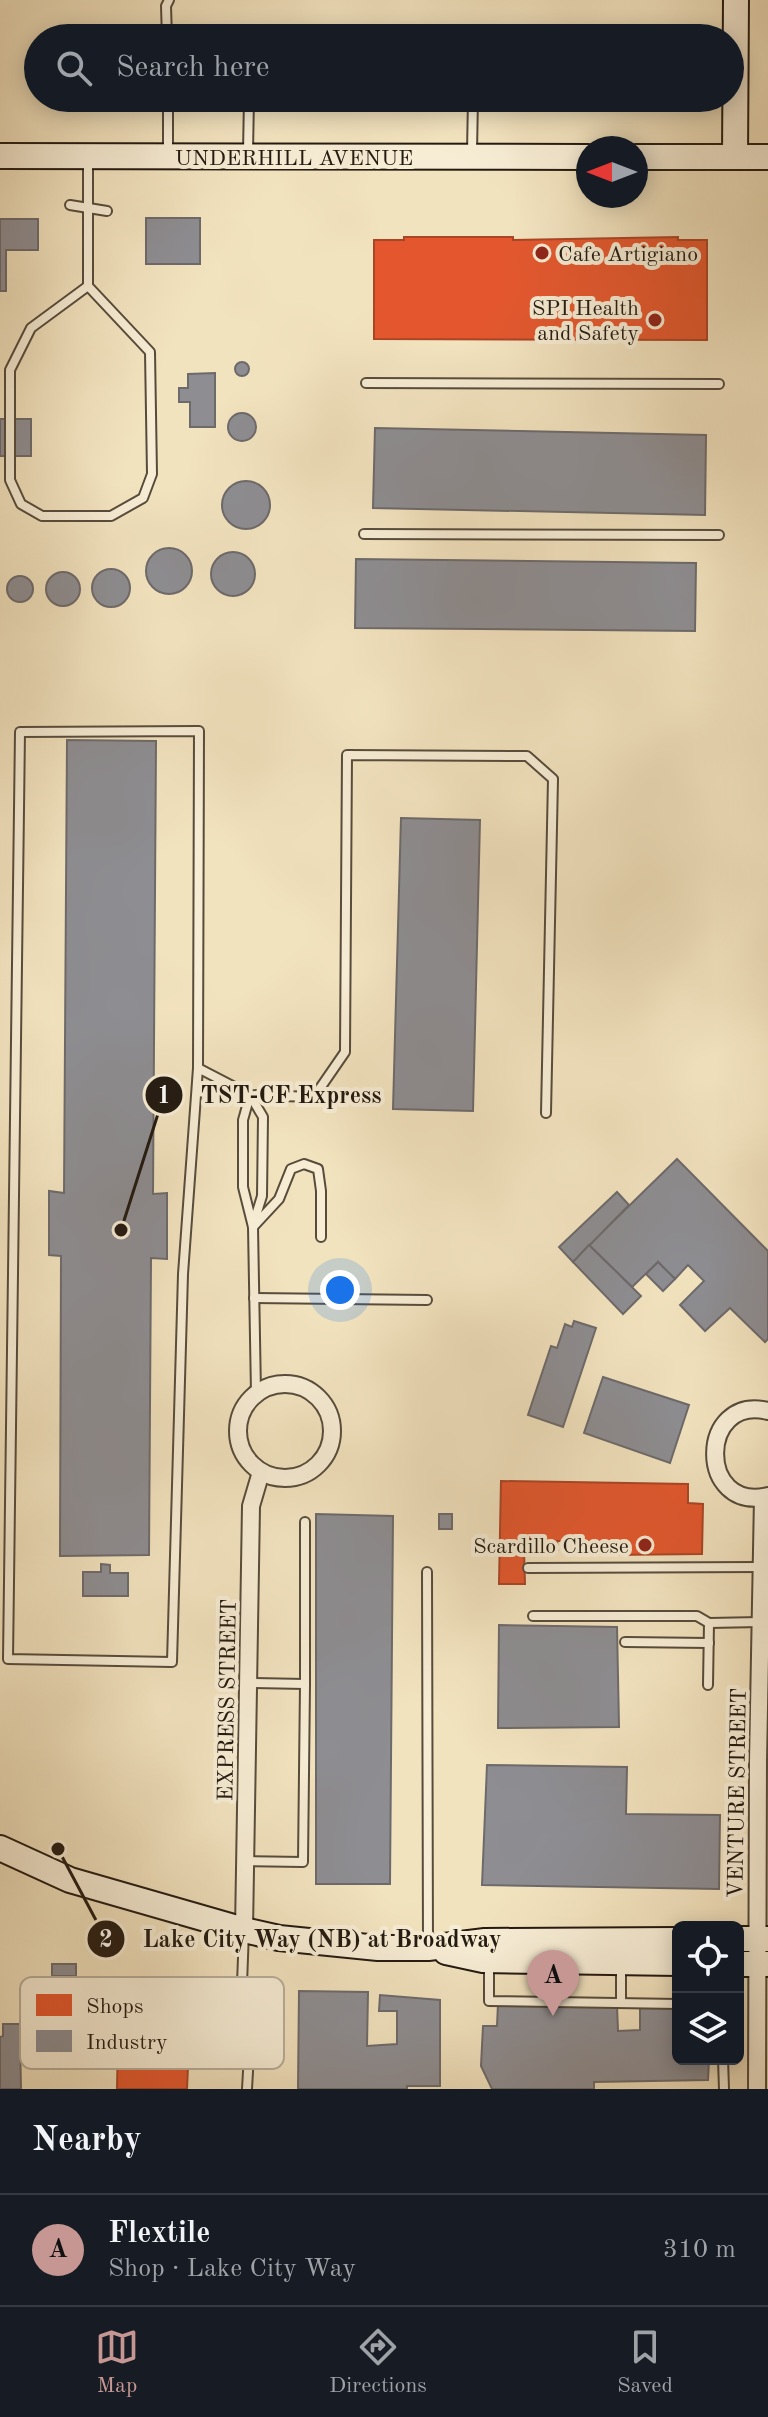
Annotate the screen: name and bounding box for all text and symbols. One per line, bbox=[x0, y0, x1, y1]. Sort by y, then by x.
search box bbox=[24, 24, 744, 112]
icon: search bbox=[52, 46, 96, 90]
text: Search here bbox=[116, 53, 270, 83]
north arrow bbox=[576, 136, 648, 208]
street label: UNDERHILL AVENUE bbox=[175, 148, 413, 170]
marker: Cafe Artigiano bbox=[533, 244, 551, 262]
place label: Cafe Artigiano bbox=[558, 244, 698, 266]
place label: SPI Health and Safety bbox=[532, 298, 639, 345]
marker: SPI Health and Safety bbox=[646, 311, 664, 329]
callout: TST-CF Express bbox=[144, 1071, 398, 1119]
text: 1 bbox=[157, 1085, 171, 1109]
text: TST-CF Express bbox=[200, 1085, 382, 1109]
your location bbox=[320, 1270, 360, 1310]
place label: Scardillo Cheese bbox=[473, 1536, 629, 1558]
marker: Scardillo Cheese bbox=[636, 1536, 654, 1554]
street label: EXPRESS STREET bbox=[215, 1599, 241, 1801]
street label: VENTURE STREET bbox=[725, 1688, 751, 1898]
callout: Lake City Way (NB) at Broadway bbox=[86, 1915, 517, 1963]
map controls bbox=[672, 1921, 744, 2065]
button: locate bbox=[672, 1921, 744, 1993]
text: Lake City Way (NB) at Broadway bbox=[143, 1928, 501, 1953]
text: 2 bbox=[99, 1929, 113, 1953]
pin: A bbox=[527, 1950, 579, 2016]
legend bbox=[20, 1977, 284, 2069]
button: layers bbox=[672, 1993, 744, 2065]
text: Shops bbox=[86, 1996, 143, 2018]
text: Industry bbox=[86, 2032, 168, 2054]
text: Nearby bbox=[32, 2124, 142, 2158]
text: Flextile bbox=[108, 2219, 210, 2249]
text: A bbox=[48, 2237, 68, 2263]
text: 310 m bbox=[663, 2237, 736, 2263]
text: Shop · Lake City Way bbox=[108, 2256, 356, 2282]
tab: Map bbox=[95, 2325, 139, 2400]
tab: Directions bbox=[329, 2325, 427, 2400]
tab: Saved bbox=[617, 2325, 673, 2400]

